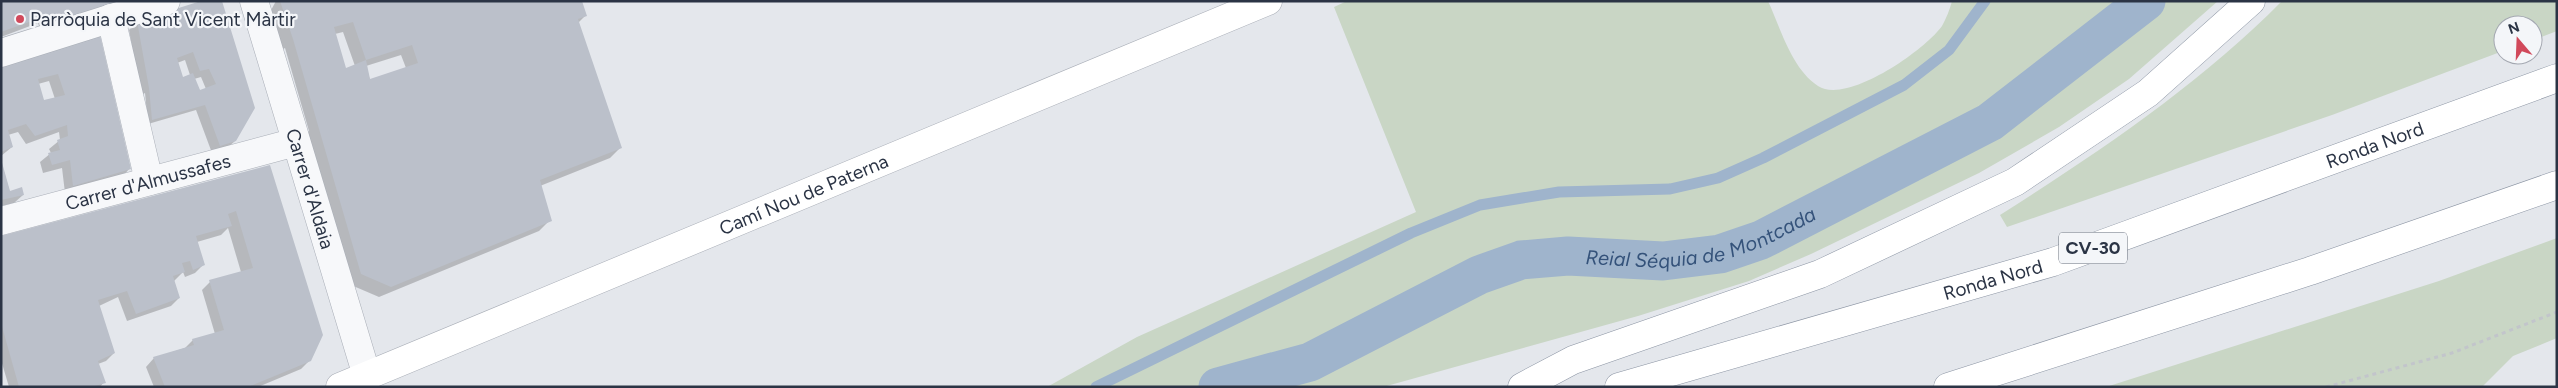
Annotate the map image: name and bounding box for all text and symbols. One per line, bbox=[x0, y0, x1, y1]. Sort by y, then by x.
place label: Parròquia de Sant Vicent Màrtir bbox=[30, 8, 296, 31]
marker: Parròquia de Sant Vicent Màrtir bbox=[14, 13, 26, 25]
north arrow bbox=[2493, 15, 2543, 65]
text: N bbox=[2506, 18, 2522, 38]
street label: Ronda Nord bbox=[2323, 116, 2427, 173]
street label: Carrer d'Aldaia bbox=[282, 126, 340, 252]
street label: Carrer d'Almussafes bbox=[63, 149, 233, 215]
street label: Camí Nou de Paterna bbox=[716, 149, 891, 240]
water label: Reial Séquia de Montcada bbox=[1585, 202, 1820, 274]
road number: CV-30 bbox=[2059, 232, 2127, 264]
street label: Ronda Nord bbox=[1940, 254, 2045, 305]

